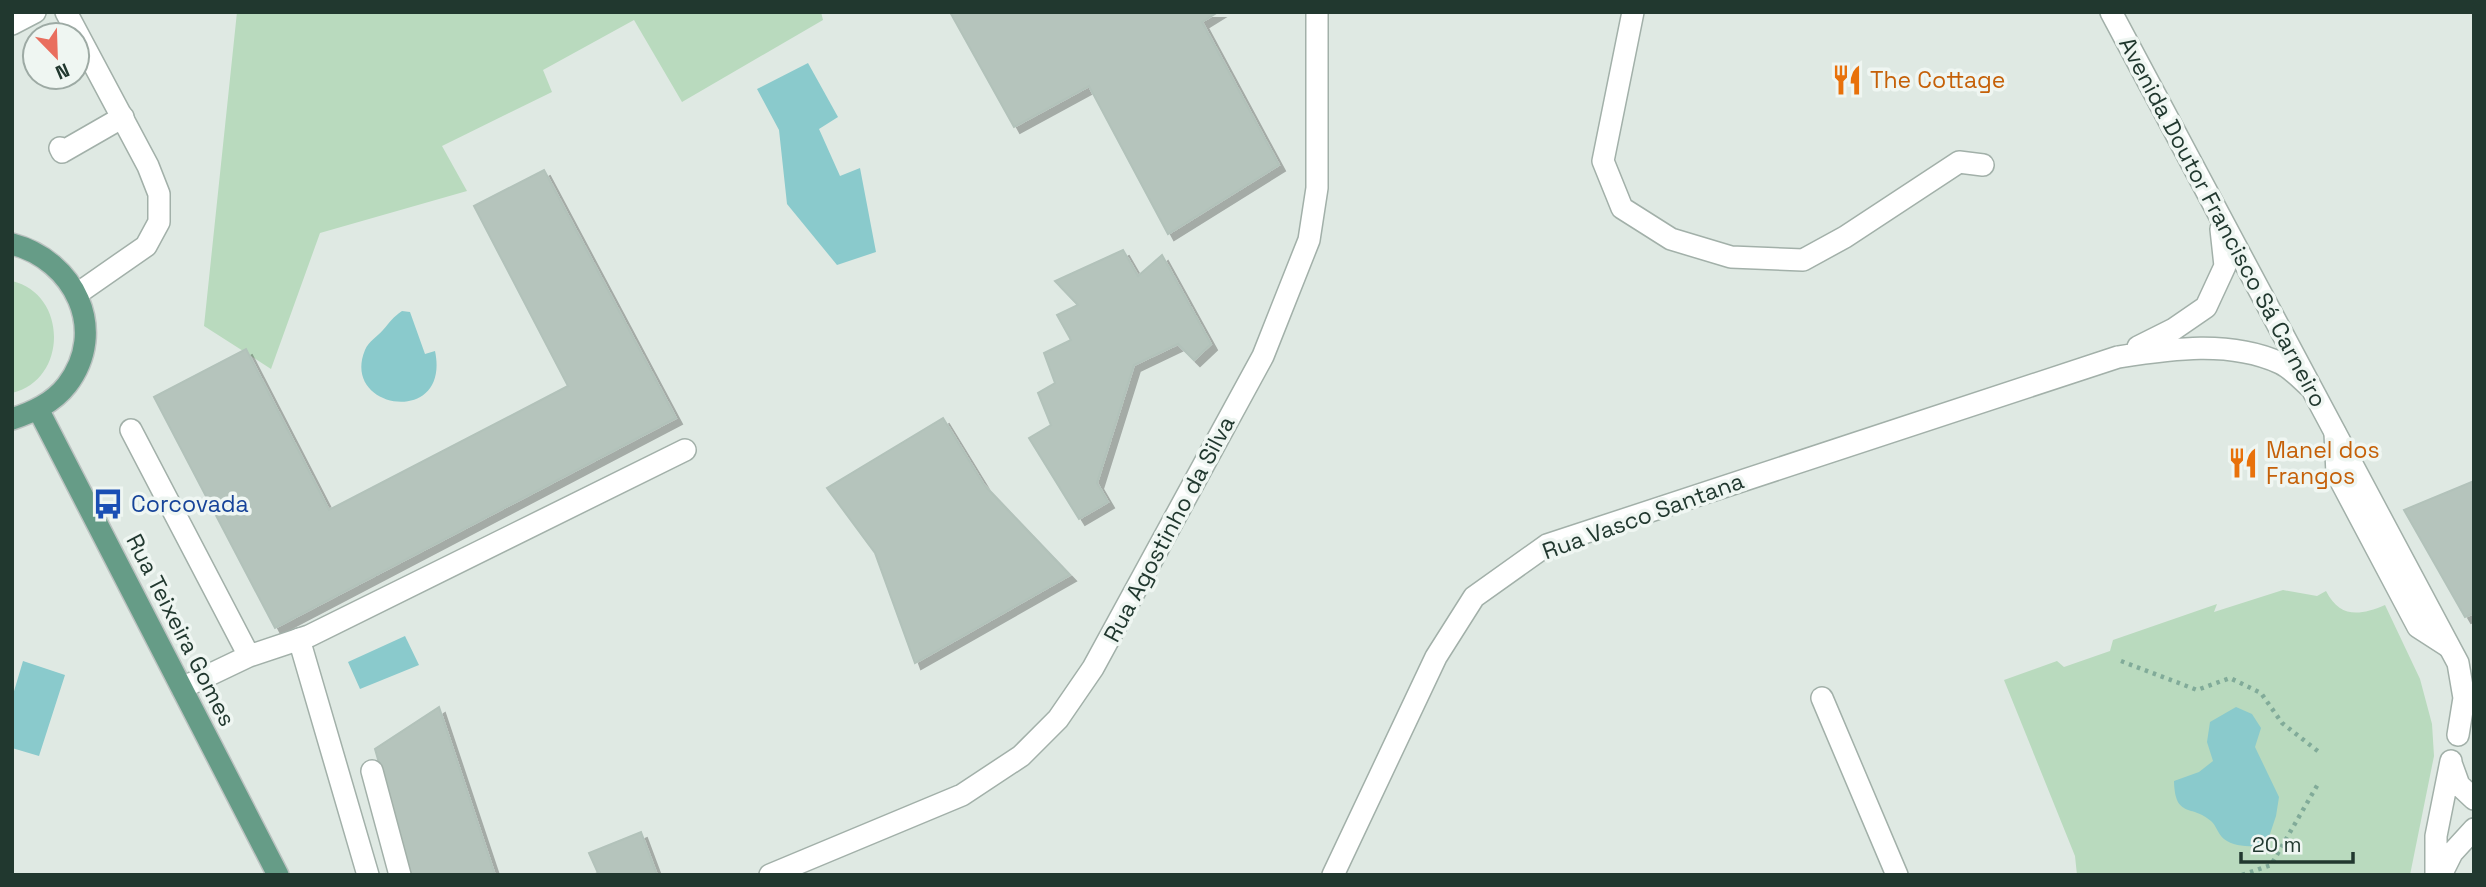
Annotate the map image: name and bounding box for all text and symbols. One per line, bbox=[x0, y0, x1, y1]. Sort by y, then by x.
north arrow bbox=[21, 21, 91, 91]
street label: Avenida Doutor Francisco Sá Carneiro bbox=[2112, 32, 2334, 412]
text: N bbox=[52, 57, 73, 85]
restaurant icon: The Cottage bbox=[1830, 63, 1864, 97]
place label: The Cottage bbox=[1870, 65, 2005, 95]
street label: Rua Agostinho da Silva bbox=[1097, 411, 1241, 647]
place label: Manel dos Frangos bbox=[2266, 435, 2380, 491]
restaurant icon: Manel dos Frangos bbox=[2226, 446, 2260, 480]
street label: Rua Vasco Santana bbox=[1538, 466, 1748, 566]
bus stop icon: Corcovada bbox=[91, 487, 125, 521]
place label: Corcovada bbox=[131, 489, 249, 519]
street label: Rua Teixeira Gomes bbox=[119, 529, 243, 731]
scale bar bbox=[2241, 820, 2353, 864]
text: 20 m bbox=[2252, 831, 2302, 858]

